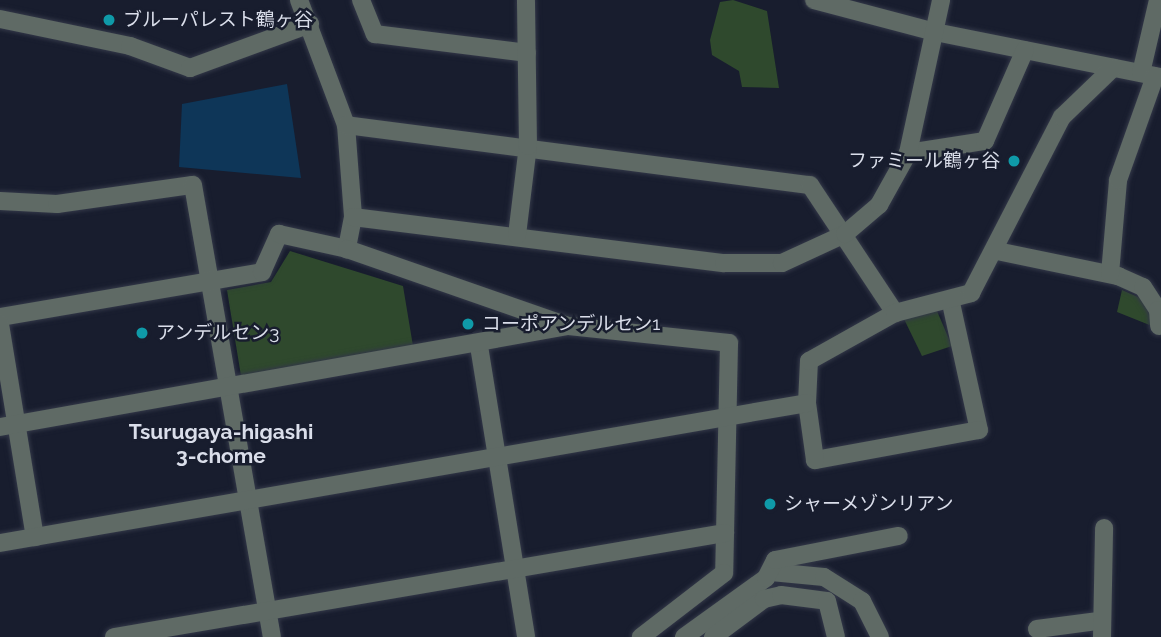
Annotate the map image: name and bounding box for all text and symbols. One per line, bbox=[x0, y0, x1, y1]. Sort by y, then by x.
place label: ブルーパレスト鶴ヶ谷 bbox=[123, 9, 313, 31]
marker: ブルーパレスト鶴ヶ谷 bbox=[101, 12, 117, 28]
place label: ファミール鶴ヶ谷 bbox=[848, 150, 1000, 172]
marker: ファミール鶴ヶ谷 bbox=[1006, 153, 1022, 169]
place label: コーポアンデルセン1 bbox=[482, 313, 661, 335]
marker: コーポアンデルセン1 bbox=[460, 316, 476, 332]
place label: アンデルセン3 bbox=[156, 322, 280, 344]
marker: アンデルセン3 bbox=[134, 325, 150, 341]
district label: Tsurugaya-higashi 3-chome bbox=[129, 419, 313, 469]
place label: シャーメゾンリアン bbox=[784, 493, 955, 515]
marker: シャーメゾンリアン bbox=[762, 496, 778, 512]

